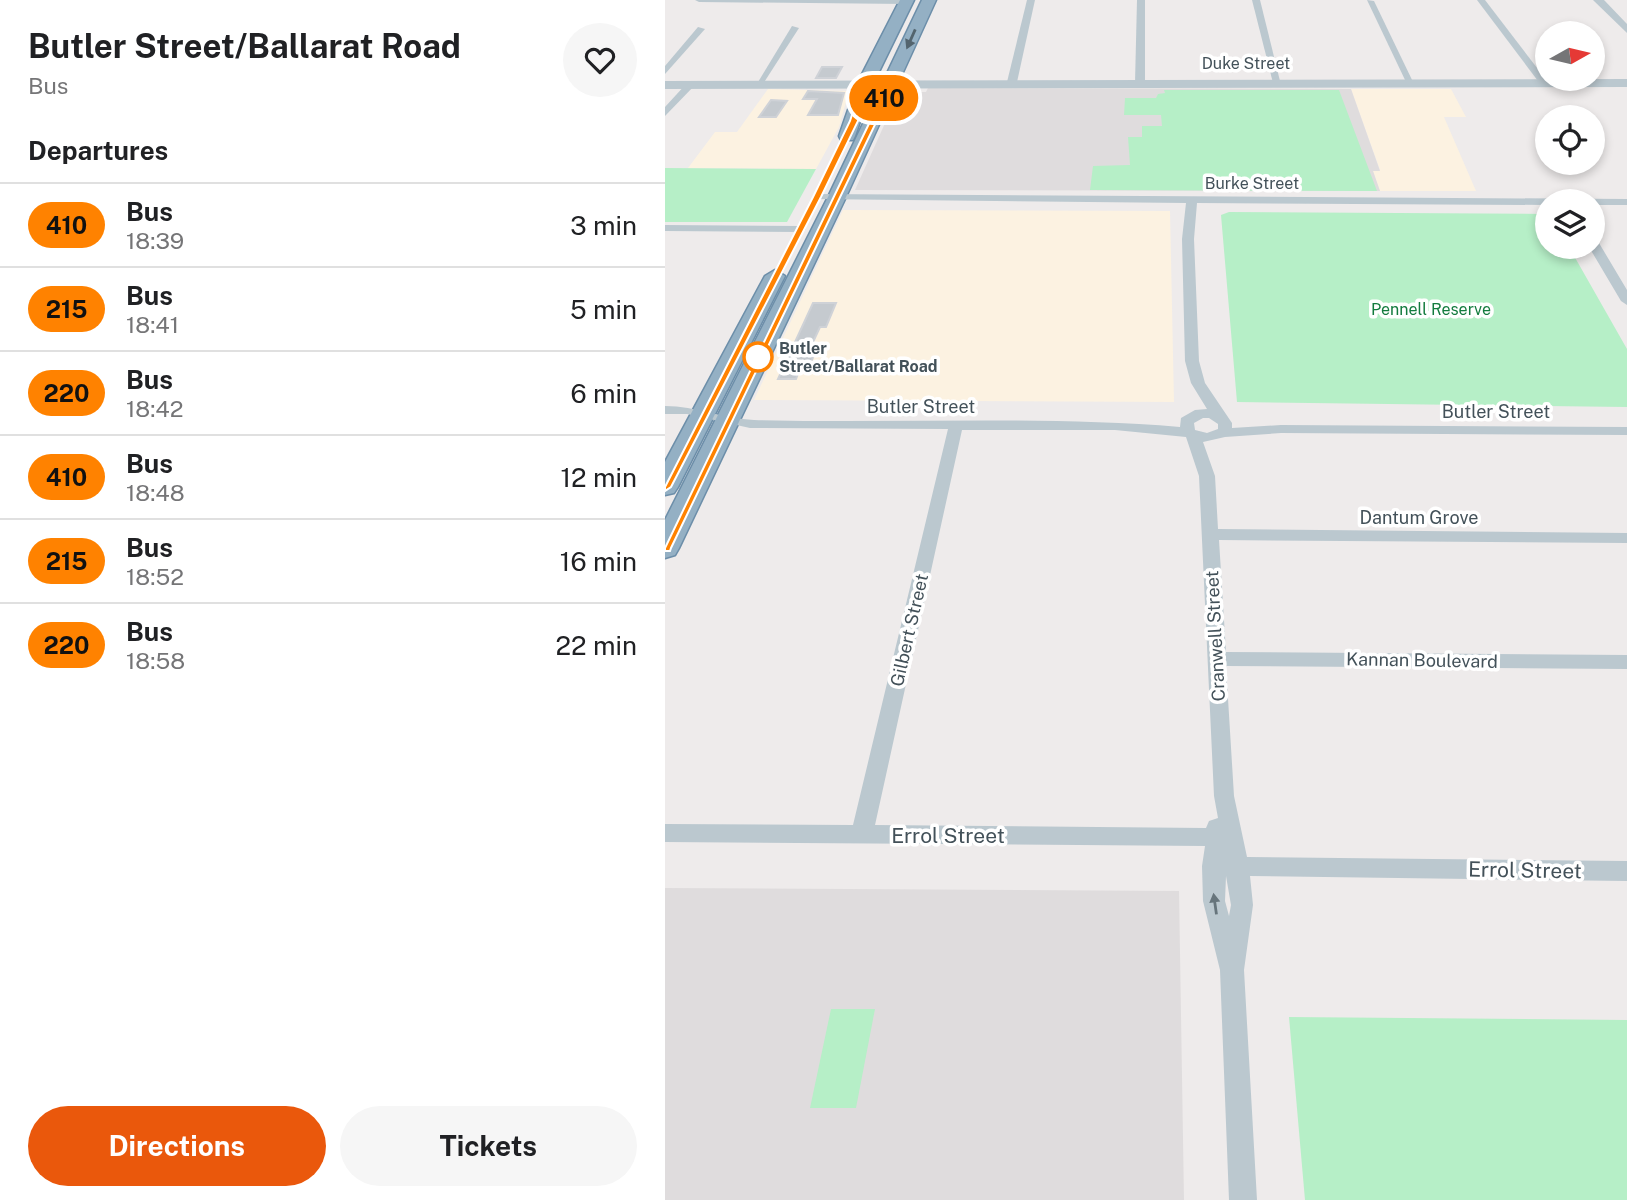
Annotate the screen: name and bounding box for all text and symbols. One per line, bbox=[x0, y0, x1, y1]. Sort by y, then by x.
north arrow bbox=[1535, 21, 1605, 91]
map controls bbox=[1535, 21, 1605, 259]
button: heart bbox=[563, 23, 637, 97]
text: Butler Street/Ballarat Road bbox=[28, 27, 461, 65]
one-way arrow bbox=[906, 29, 917, 49]
street label: Duke Street bbox=[1202, 54, 1290, 73]
text: Bus bbox=[28, 72, 68, 99]
line badge: 410 bbox=[844, 75, 924, 121]
text: 410 bbox=[863, 84, 905, 112]
button: locate bbox=[1535, 105, 1605, 175]
text: Departures bbox=[28, 135, 168, 166]
street label: Burke Street bbox=[1205, 174, 1299, 193]
button: layers bbox=[1535, 189, 1605, 259]
text: Bus bbox=[126, 196, 173, 227]
text: 3 min bbox=[570, 210, 637, 241]
text: 410 bbox=[46, 211, 87, 239]
text: 18:39 bbox=[126, 227, 184, 254]
text: Bus bbox=[126, 280, 173, 311]
text: 5 min bbox=[570, 294, 637, 325]
text: 215 bbox=[46, 295, 87, 323]
park label: Pennell Reserve bbox=[1371, 300, 1491, 319]
text: 18:41 bbox=[126, 311, 179, 338]
place label: Butler Street/Ballarat Road bbox=[779, 339, 938, 376]
marker: Butler Street/Ballarat Road bbox=[743, 342, 773, 372]
text: Bus bbox=[126, 364, 173, 395]
text: 6 min bbox=[570, 378, 637, 409]
text: 220 bbox=[44, 379, 89, 407]
text: 18:42 bbox=[126, 395, 183, 422]
street label: Butler Street bbox=[867, 396, 975, 417]
street label: Butler Street bbox=[1442, 401, 1550, 422]
text: Bus bbox=[126, 448, 173, 479]
text: 12 min bbox=[561, 462, 637, 493]
text: 410 bbox=[46, 463, 87, 491]
text: 18:48 bbox=[126, 479, 185, 506]
street label: Dantum Grove bbox=[1359, 507, 1479, 528]
text: Bus bbox=[126, 532, 173, 563]
text: 16 min bbox=[560, 546, 637, 577]
text: 215 bbox=[46, 547, 87, 575]
text: 18:52 bbox=[126, 563, 184, 590]
street label: Cranwell Street bbox=[1201, 570, 1229, 702]
street label: Gilbert Street bbox=[886, 572, 932, 688]
text: Bus bbox=[126, 616, 173, 647]
text: 22 min bbox=[556, 630, 637, 661]
text: 220 bbox=[44, 631, 89, 659]
text: 18:58 bbox=[126, 647, 185, 674]
street label: Kannan Boulevard bbox=[1346, 648, 1498, 672]
street label: Errol Street bbox=[891, 823, 1005, 848]
street label: Errol Street bbox=[1468, 857, 1582, 883]
one-way arrow bbox=[1209, 893, 1220, 915]
button: Directions bbox=[28, 1106, 326, 1186]
button: Tickets bbox=[340, 1106, 637, 1186]

